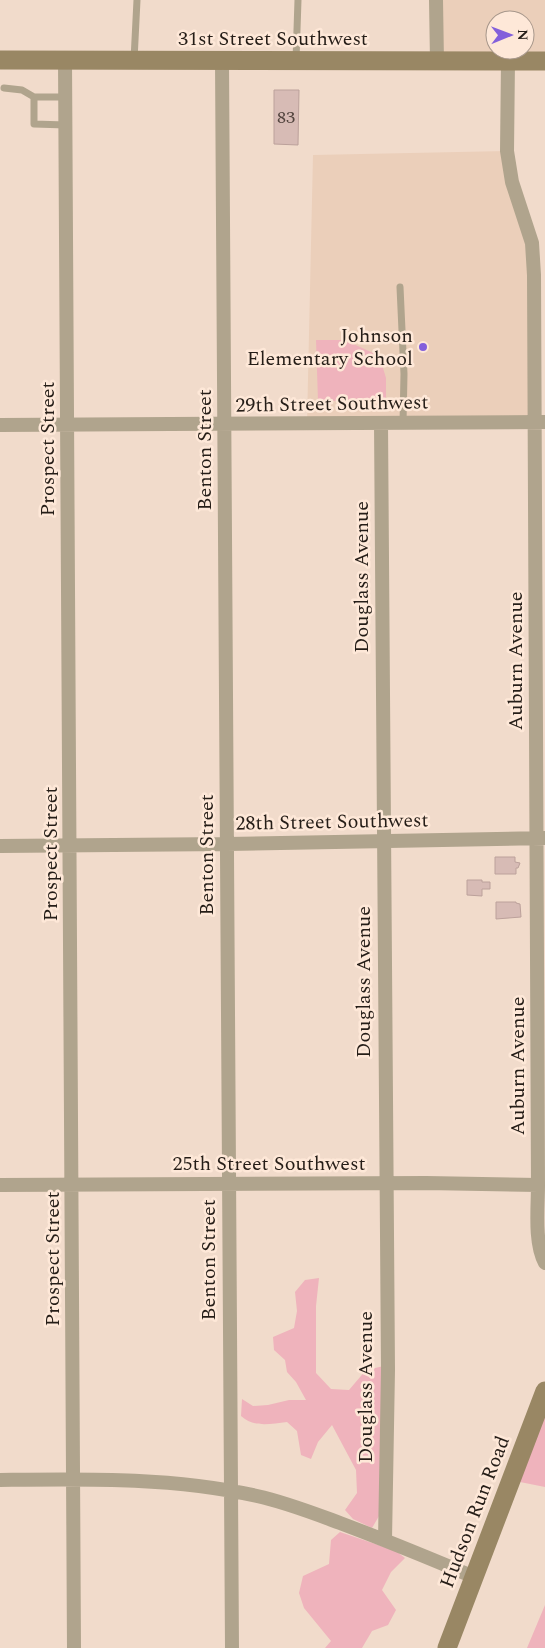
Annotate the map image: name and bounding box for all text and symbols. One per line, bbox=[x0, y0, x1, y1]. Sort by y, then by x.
north arrow bbox=[485, 10, 535, 60]
street label: 31st Street Southwest bbox=[178, 24, 368, 54]
text: N bbox=[512, 29, 533, 41]
house number: 83 bbox=[277, 104, 295, 131]
place label: Johnson Elementary School bbox=[247, 321, 413, 374]
marker: Johnson Elementary School bbox=[417, 341, 429, 353]
street label: Prospect Street bbox=[33, 381, 63, 517]
street label: 29th Street Southwest bbox=[235, 387, 429, 421]
street label: Benton Street bbox=[190, 389, 220, 511]
street label: Douglass Avenue bbox=[347, 501, 377, 653]
street label: Auburn Avenue bbox=[501, 592, 531, 730]
street label: Prospect Street bbox=[36, 786, 66, 922]
street label: Benton Street bbox=[192, 794, 222, 916]
street label: 28th Street Southwest bbox=[235, 805, 429, 839]
street label: Douglass Avenue bbox=[349, 906, 379, 1058]
street label: Auburn Avenue bbox=[503, 997, 533, 1135]
street label: 25th Street Southwest bbox=[172, 1149, 366, 1179]
street label: Prospect Street bbox=[38, 1191, 68, 1327]
street label: Benton Street bbox=[194, 1199, 224, 1321]
street label: Douglass Avenue bbox=[351, 1311, 381, 1463]
street label: Hudson Run Road bbox=[432, 1432, 518, 1592]

